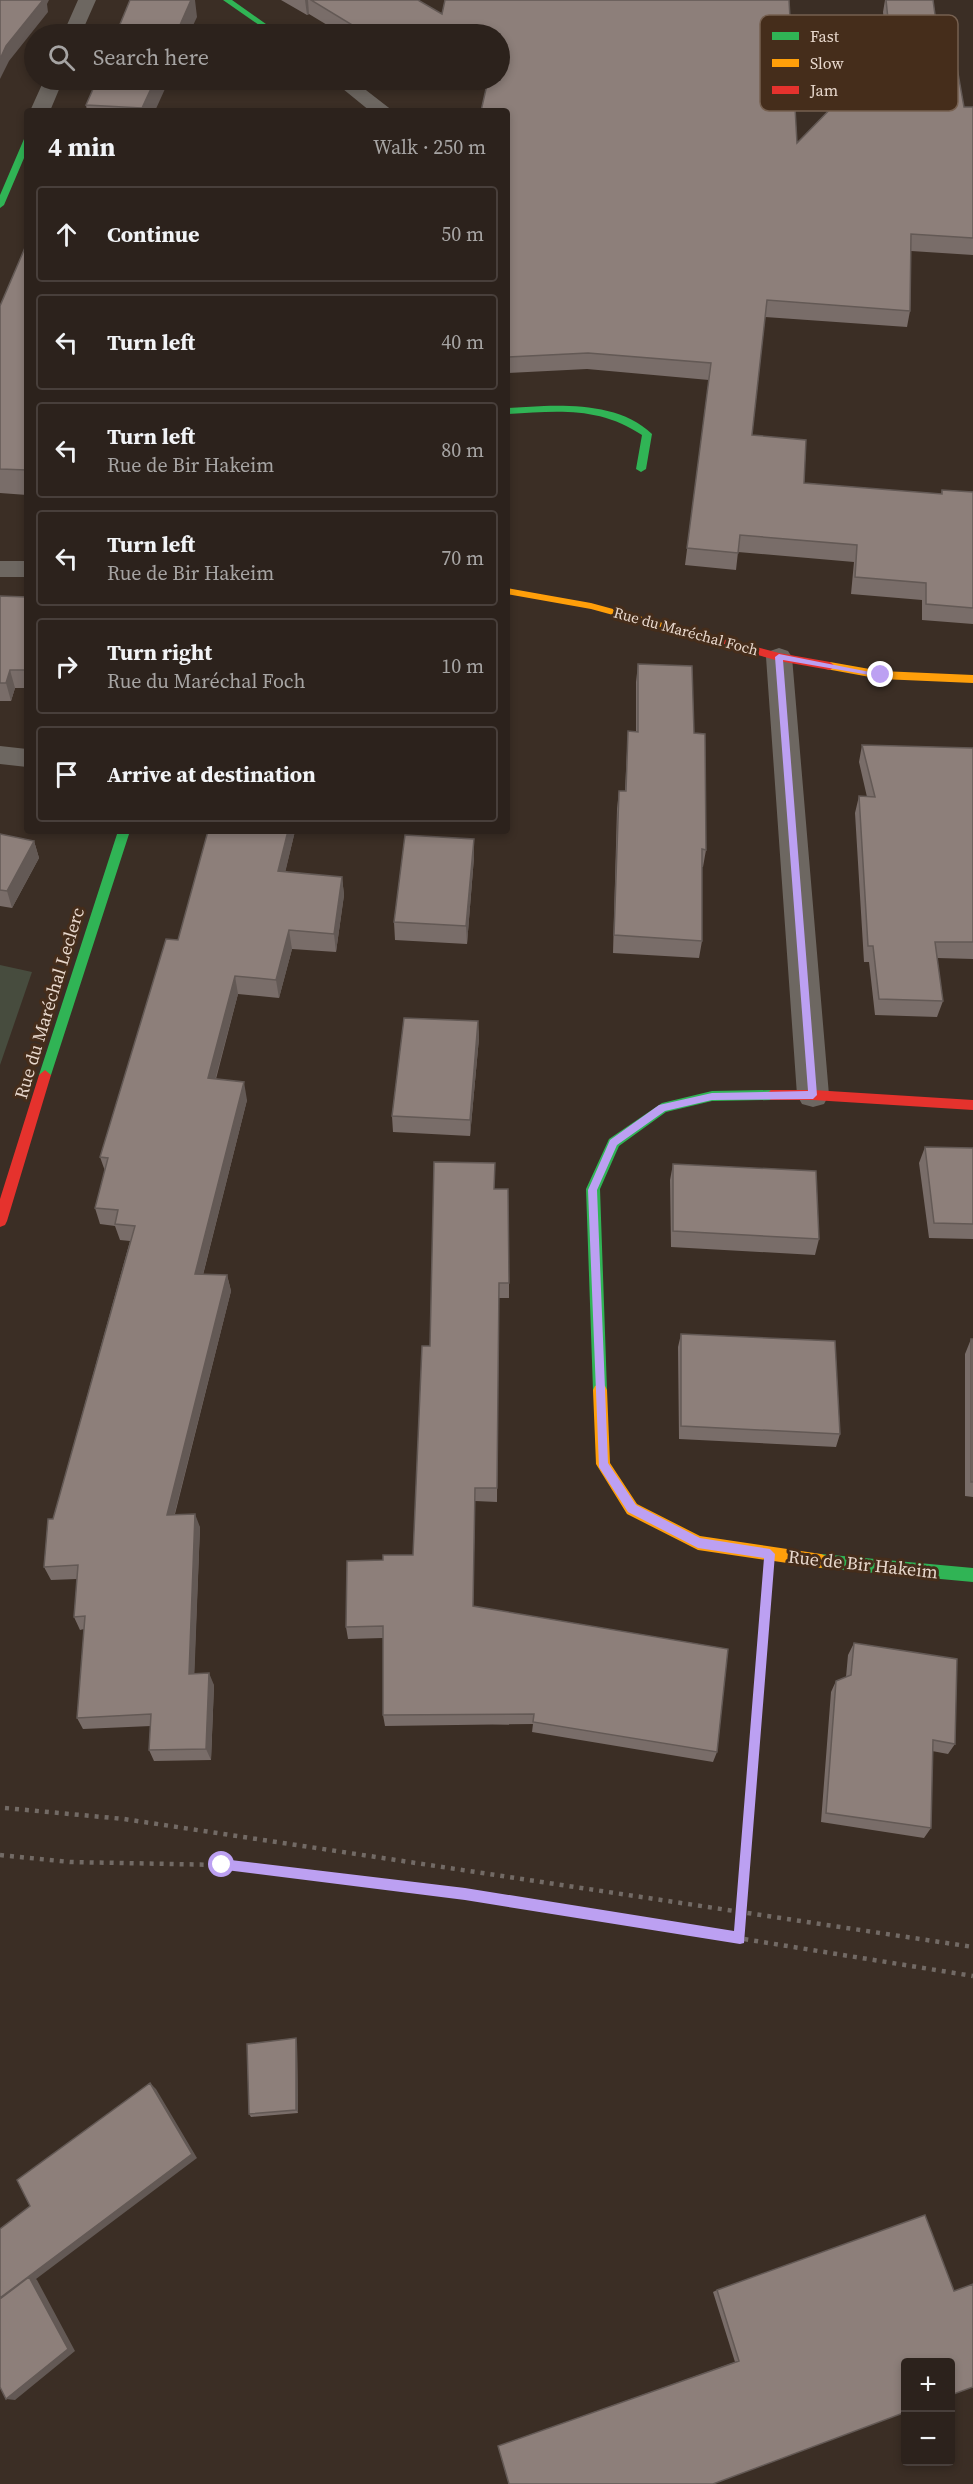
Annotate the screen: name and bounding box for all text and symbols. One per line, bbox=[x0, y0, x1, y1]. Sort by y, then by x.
legend bbox=[760, 15, 958, 111]
search box bbox=[24, 24, 510, 90]
text: Fast bbox=[810, 25, 840, 47]
icon: search bbox=[45, 41, 78, 74]
text: Search here bbox=[93, 42, 209, 72]
text: Slow bbox=[810, 52, 845, 74]
text: Jam bbox=[809, 79, 838, 101]
text: 4 min bbox=[48, 129, 115, 165]
text: Walk · 250 m bbox=[373, 133, 486, 161]
icon: ahead bbox=[50, 218, 83, 251]
text: Continue bbox=[107, 219, 200, 249]
text: 50 m bbox=[441, 220, 484, 248]
icon: left bbox=[50, 326, 83, 359]
text: Turn left bbox=[107, 327, 195, 357]
text: 40 m bbox=[441, 328, 484, 356]
text: Turn left bbox=[107, 421, 195, 451]
icon: left bbox=[50, 434, 83, 467]
text: 80 m bbox=[441, 436, 484, 464]
text: Rue de Bir Hakeim bbox=[107, 451, 274, 479]
text: Turn left bbox=[107, 529, 195, 559]
icon: left bbox=[50, 542, 83, 575]
text: 70 m bbox=[441, 544, 484, 572]
text: Rue de Bir Hakeim bbox=[107, 559, 274, 587]
street label: Rue du Maréchal Foch bbox=[611, 602, 761, 660]
text: Turn right bbox=[107, 637, 212, 667]
icon: right bbox=[50, 650, 83, 683]
text: 10 m bbox=[441, 652, 484, 680]
route end bbox=[867, 661, 893, 687]
text: Rue du Maréchal Foch bbox=[107, 667, 305, 695]
icon: arrive bbox=[50, 758, 83, 791]
text: Arrive at destination bbox=[107, 759, 316, 789]
street label: Rue du Maréchal Leclerc bbox=[8, 904, 90, 1102]
street label: Rue de Bir Hakeim bbox=[787, 1544, 939, 1584]
route start bbox=[208, 1851, 234, 1877]
map controls bbox=[901, 2358, 955, 2466]
button: + bbox=[901, 2358, 955, 2412]
button: − bbox=[901, 2412, 955, 2466]

